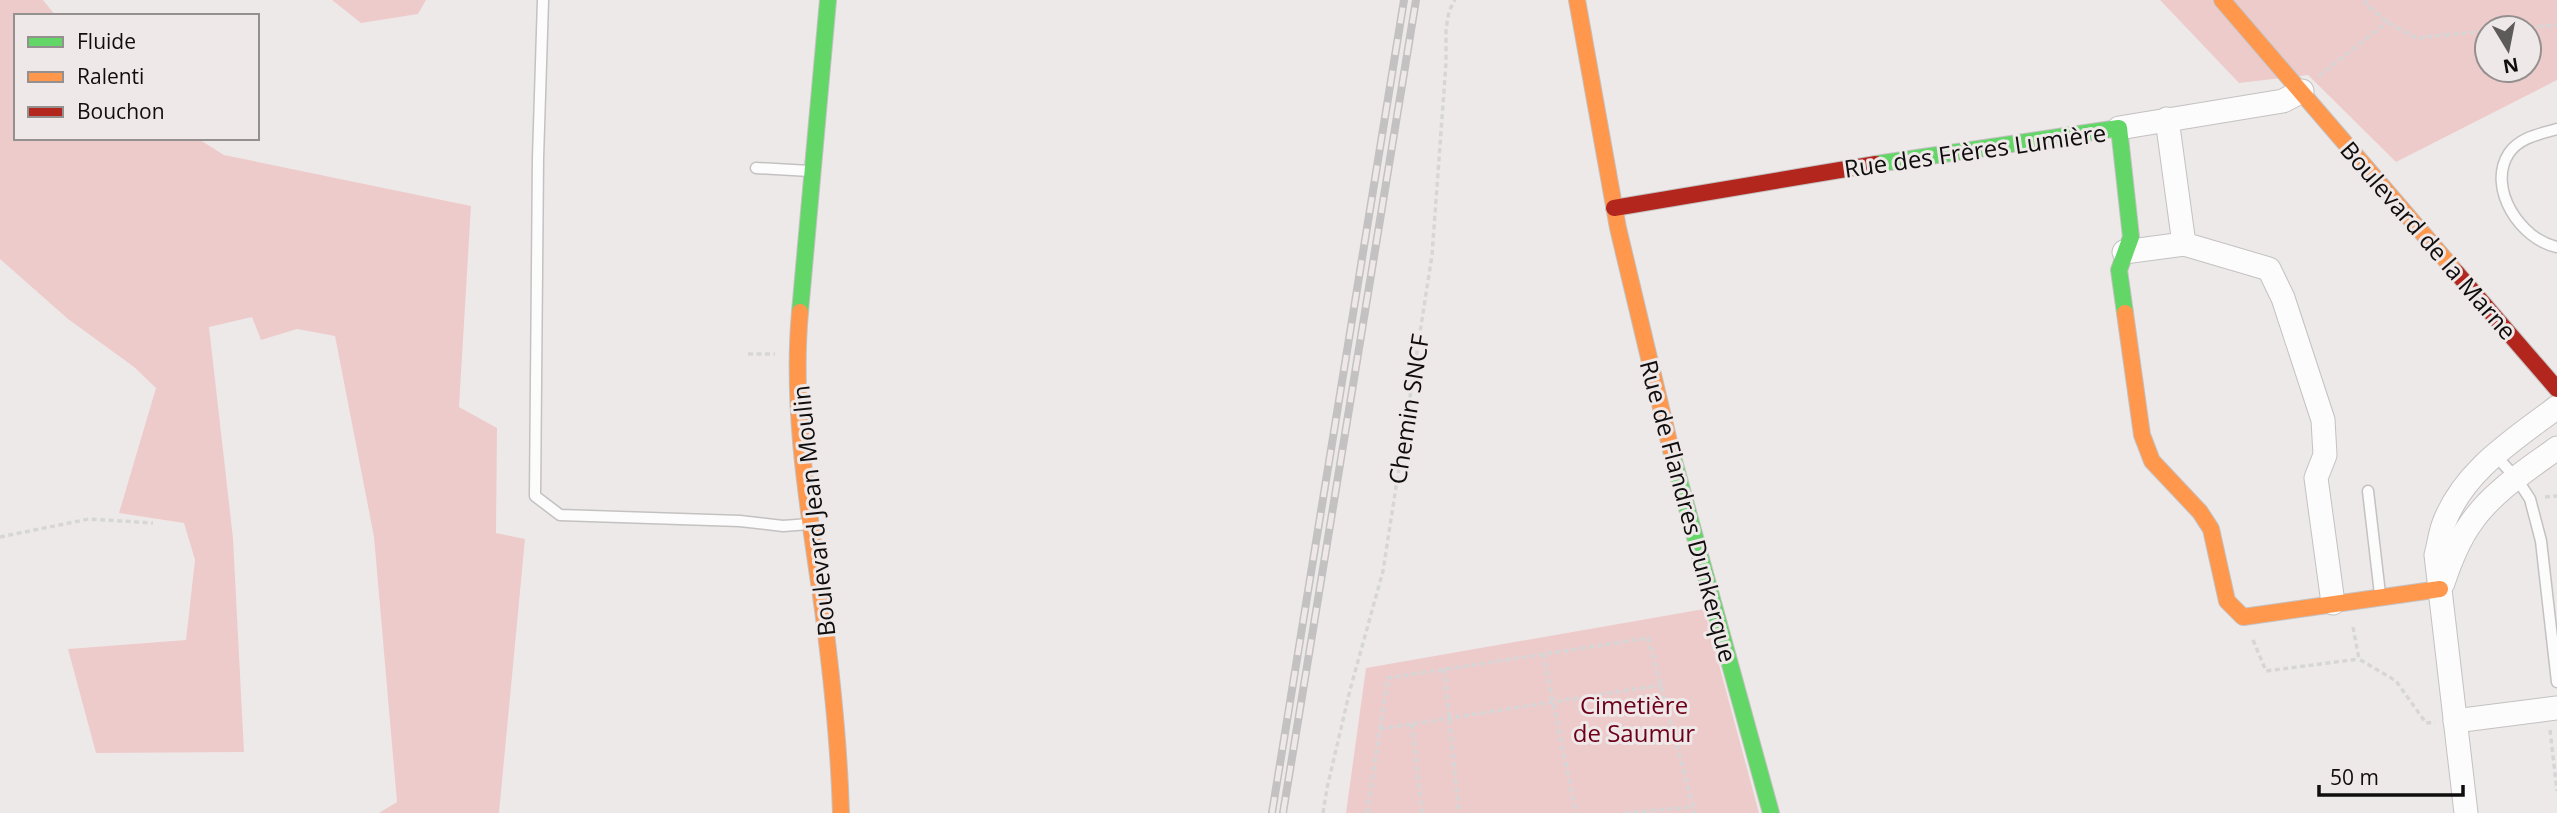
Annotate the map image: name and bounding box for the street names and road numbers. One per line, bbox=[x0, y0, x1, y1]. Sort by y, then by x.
street label: Rue des Frères Lumière bbox=[1842, 115, 2108, 185]
street label: Boulevard de la Marne bbox=[2333, 134, 2525, 346]
street label: Chemin SNCF bbox=[1380, 332, 1436, 486]
street label: Rue de Flandres Dunkerque bbox=[1633, 356, 1745, 666]
street label: Boulevard Jean Moulin bbox=[783, 384, 843, 638]

